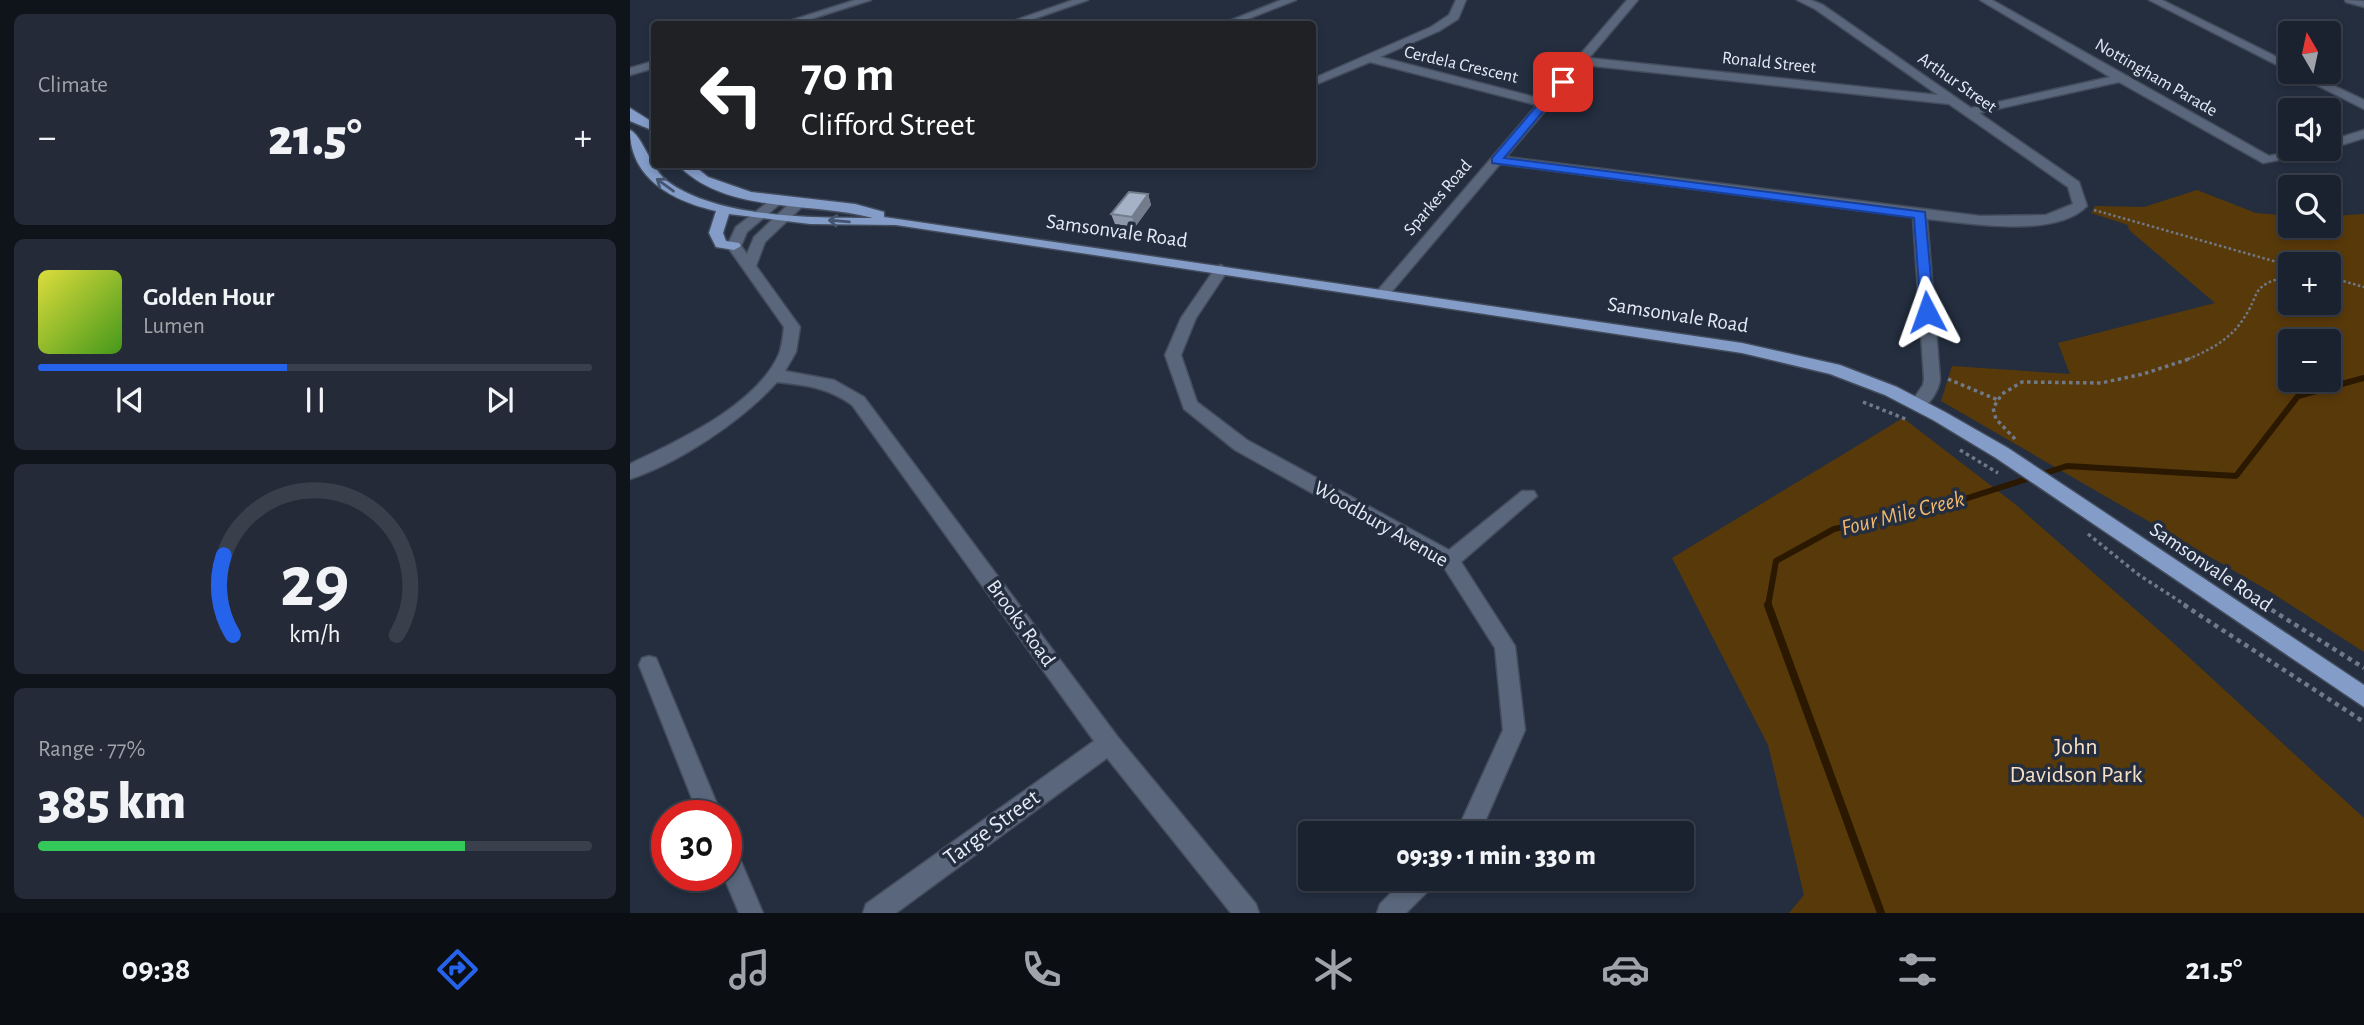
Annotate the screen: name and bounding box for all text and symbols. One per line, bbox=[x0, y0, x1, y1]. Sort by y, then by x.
north arrow bbox=[2278, 21, 2342, 84]
map controls bbox=[2278, 21, 2341, 392]
street label: Nottingham Parade bbox=[2092, 36, 2220, 120]
street label: Cerdela Crescent bbox=[1402, 43, 1520, 87]
icon: left bbox=[686, 49, 777, 140]
street label: Ronald Street bbox=[1721, 49, 1817, 77]
street label: Arthur Street bbox=[1914, 49, 2000, 117]
text: 70 m bbox=[801, 51, 895, 100]
pin bbox=[1533, 52, 1593, 112]
icon: arrive bbox=[1544, 63, 1582, 101]
text: Climate bbox=[38, 74, 108, 97]
button: sound bbox=[2278, 98, 2341, 161]
text: Clifford Street bbox=[801, 109, 975, 141]
text: 21.5° bbox=[268, 112, 362, 164]
text: − bbox=[38, 119, 56, 157]
text: + bbox=[574, 119, 592, 157]
street label: Sparkes Road bbox=[1401, 157, 1475, 239]
button: search bbox=[2278, 175, 2341, 238]
one-way arrow bbox=[656, 178, 675, 192]
street label: Samsonvale Road bbox=[1045, 211, 1189, 251]
one-way arrow bbox=[828, 214, 851, 227]
button: + bbox=[2278, 252, 2341, 315]
position arrow bbox=[1890, 275, 1964, 349]
text: Golden Hour bbox=[143, 284, 274, 310]
street label: Samsonvale Road bbox=[1606, 293, 1750, 337]
text: Lumen bbox=[143, 315, 205, 338]
button: − bbox=[2278, 329, 2341, 392]
icon: previous bbox=[111, 381, 149, 419]
icon: pause bbox=[296, 381, 334, 419]
icon: next bbox=[481, 381, 519, 419]
street label: Woodbury Avenue bbox=[1310, 477, 1452, 571]
water label: Four Mile Creek bbox=[1839, 487, 1967, 540]
street label: Samsonvale Road bbox=[2146, 518, 2276, 616]
text: 29 bbox=[280, 547, 350, 620]
street label: Brooks Road bbox=[983, 576, 1059, 670]
text: km/h bbox=[289, 622, 341, 647]
park label: John Davidson Park bbox=[2010, 735, 2142, 787]
text: Range · 77% bbox=[38, 738, 145, 761]
text: 385 km bbox=[38, 776, 186, 828]
street label: Targe Street bbox=[940, 785, 1045, 871]
speed limit sign: 30 bbox=[651, 800, 742, 891]
text: 09:39 · 1 min · 330 m bbox=[1396, 843, 1596, 869]
icon: directions bbox=[433, 945, 482, 994]
icon: music bbox=[725, 945, 774, 994]
icon: phone bbox=[1017, 945, 1066, 994]
icon: climate bbox=[1309, 945, 1358, 994]
icon: car bbox=[1601, 945, 1650, 994]
icon: filters bbox=[1893, 945, 1942, 994]
text: 09:38 bbox=[121, 953, 191, 985]
text: 21.5° bbox=[2185, 953, 2242, 985]

